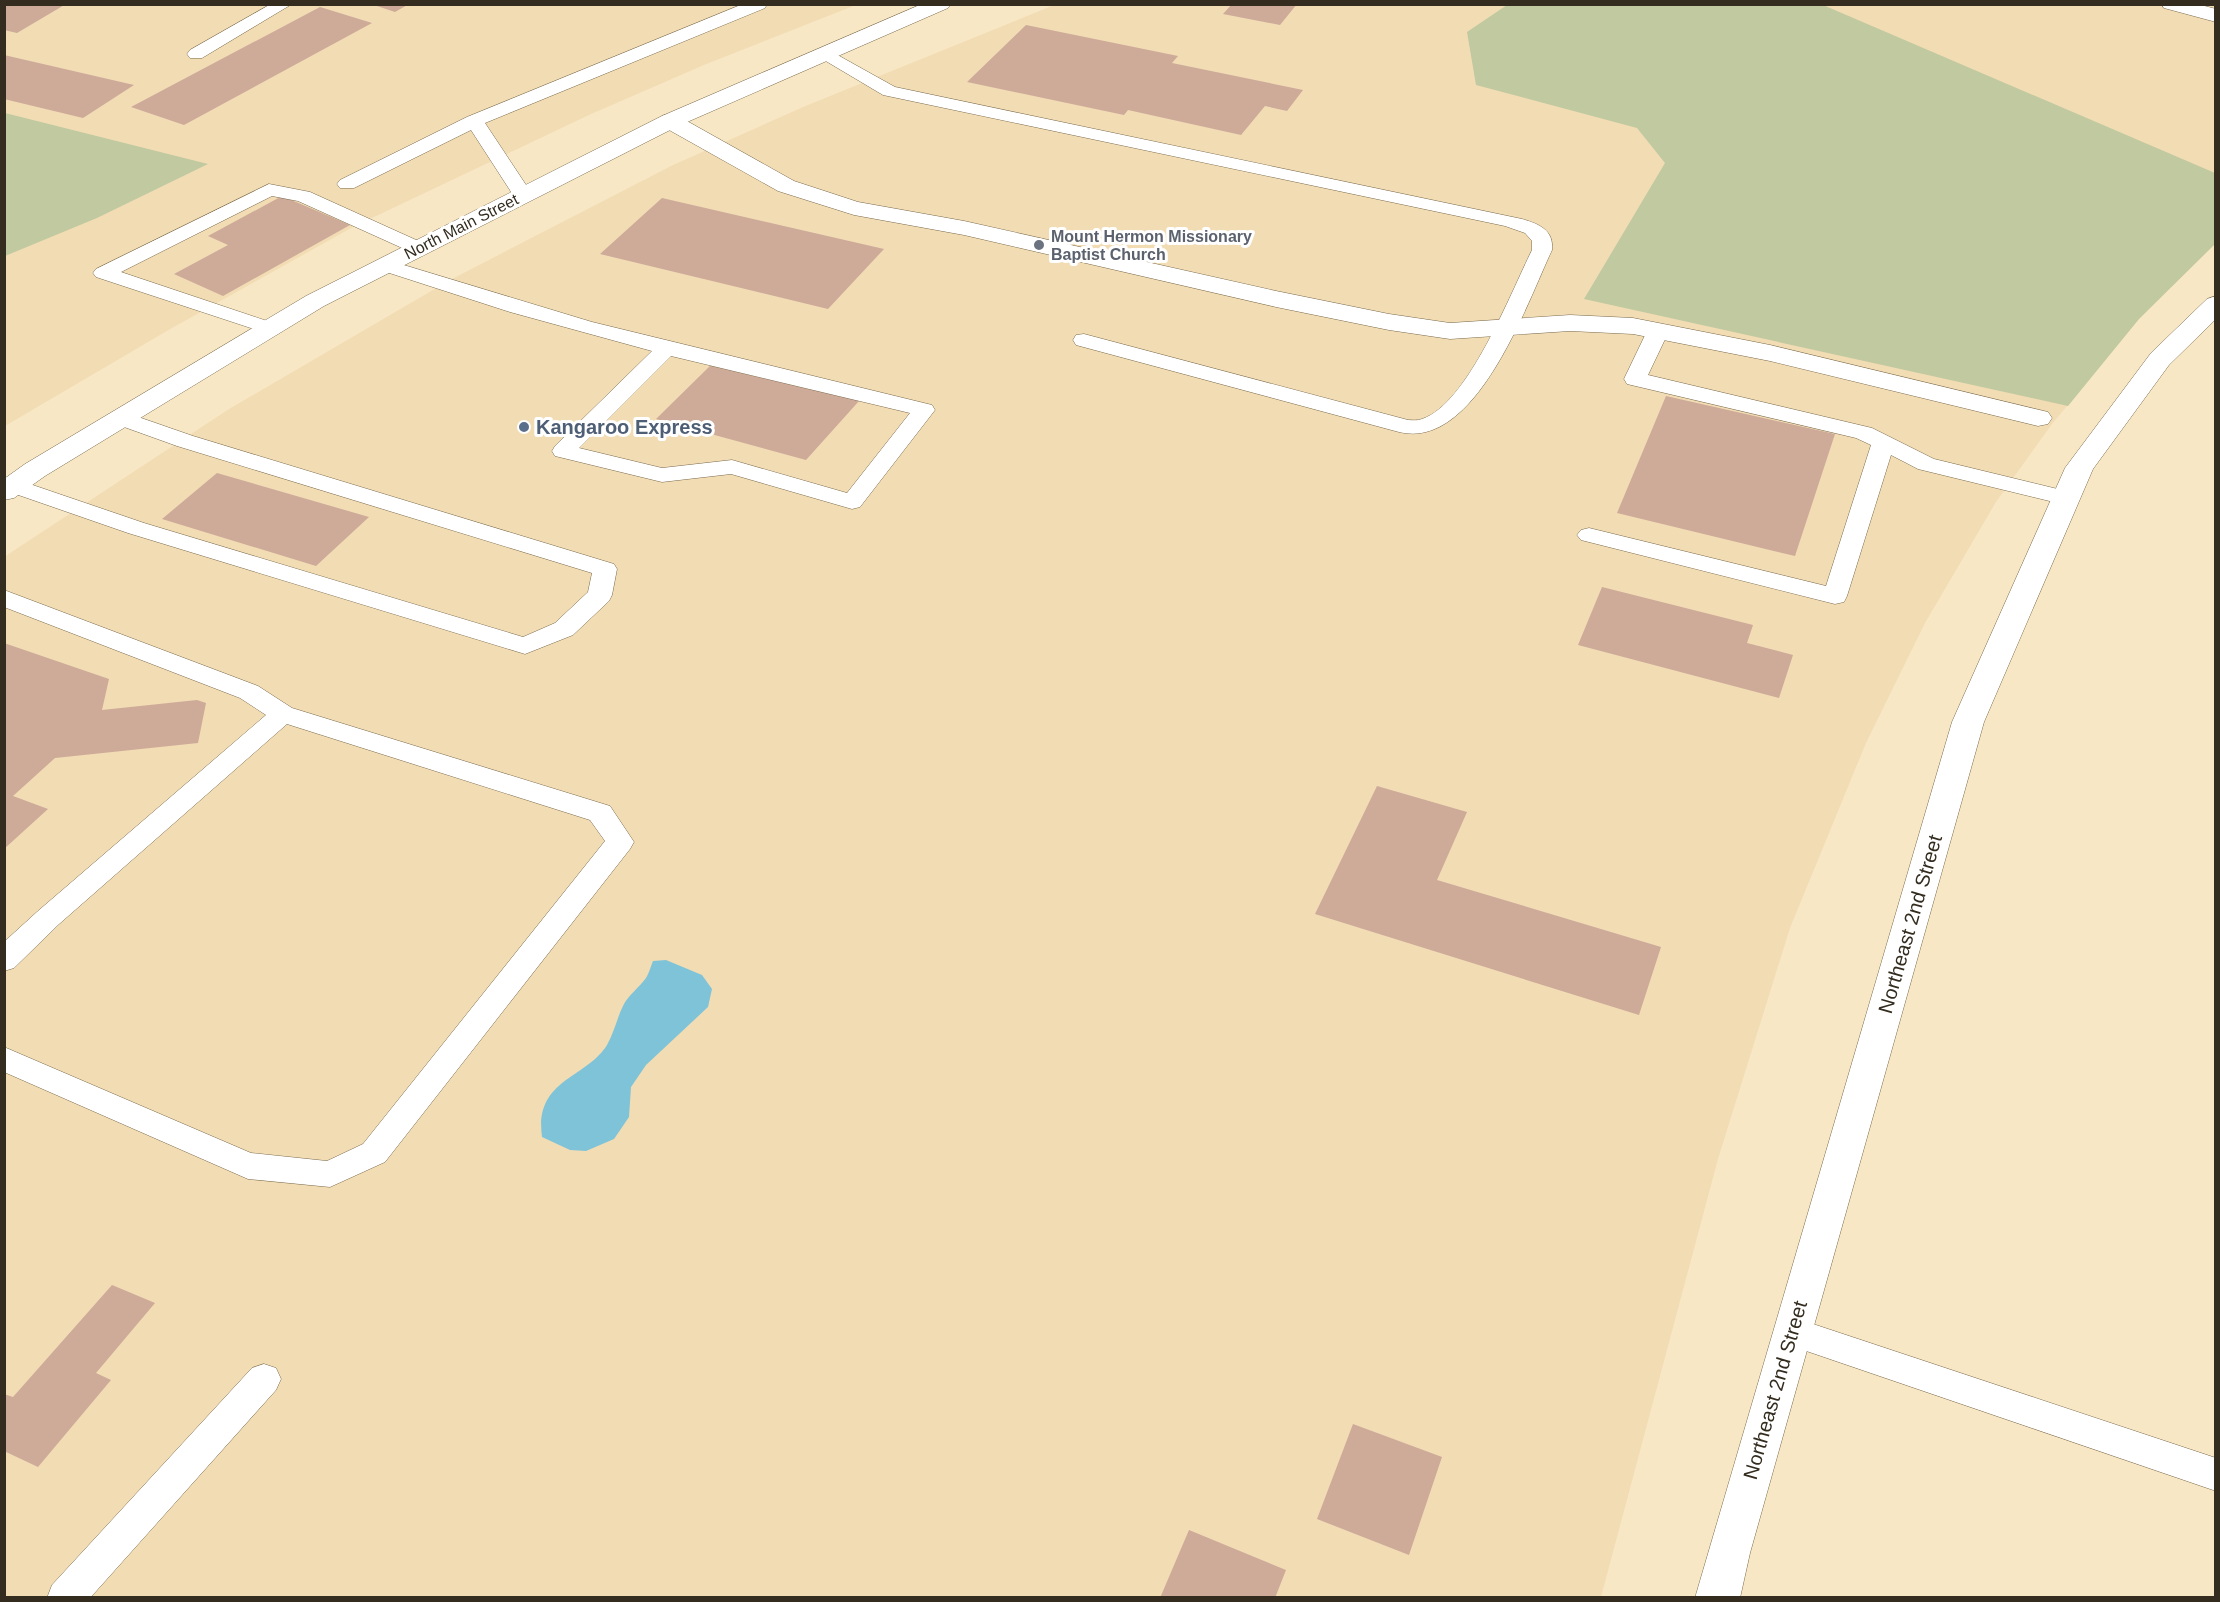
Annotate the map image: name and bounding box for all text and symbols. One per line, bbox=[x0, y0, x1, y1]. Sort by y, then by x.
street label: North Main Street bbox=[402, 190, 521, 262]
place label: Mount Hermon Missionary Baptist Church bbox=[1051, 228, 1252, 263]
marker: Mount Hermon Missionary Baptist Church bbox=[1032, 238, 1046, 252]
place label: Kangaroo Express bbox=[536, 416, 713, 438]
marker: Kangaroo Express bbox=[517, 420, 531, 434]
street label: Northeast 2nd Street bbox=[1874, 832, 1946, 1016]
street label: Northeast 2nd Street bbox=[1739, 1298, 1811, 1482]

